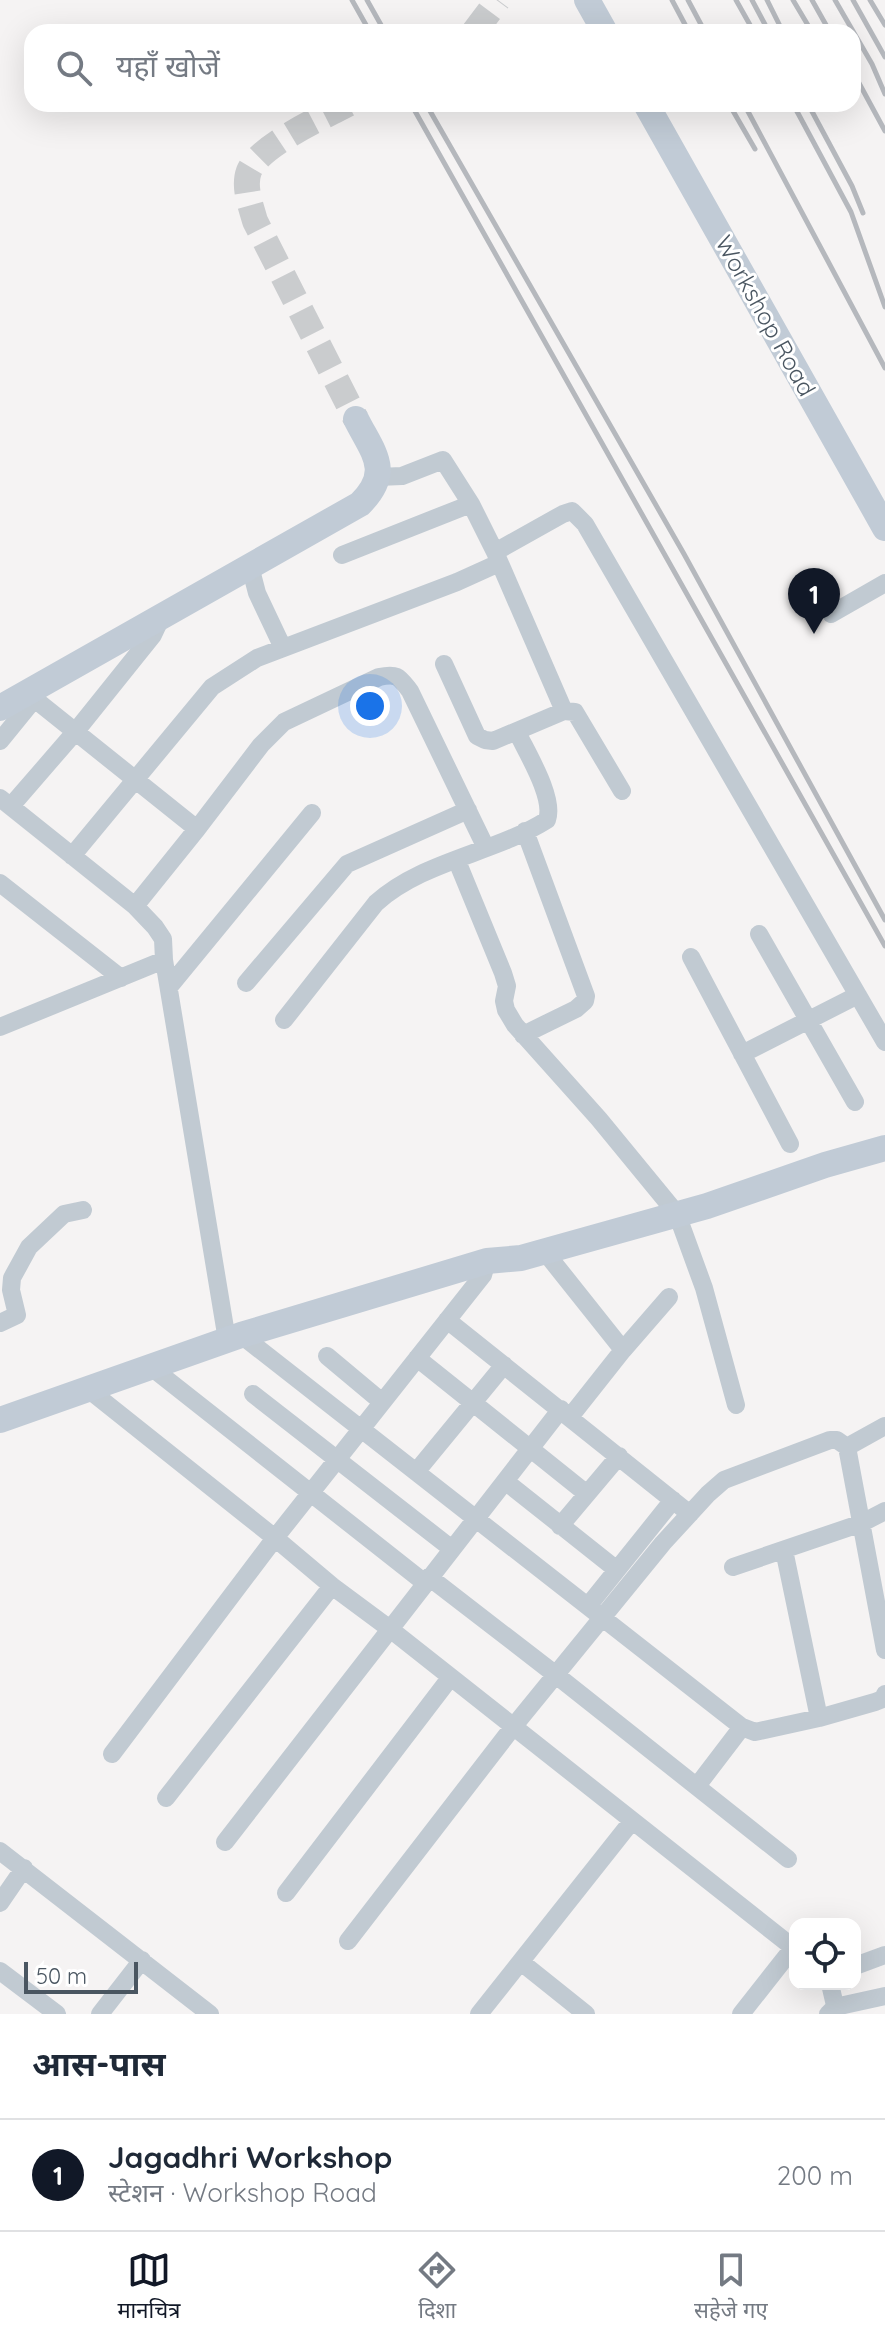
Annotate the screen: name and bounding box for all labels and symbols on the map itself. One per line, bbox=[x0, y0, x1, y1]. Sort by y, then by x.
street label: Workshop Road bbox=[709, 230, 822, 401]
pin: 1 bbox=[788, 568, 840, 634]
your location bbox=[350, 686, 390, 726]
scale bar bbox=[24, 1958, 138, 1994]

